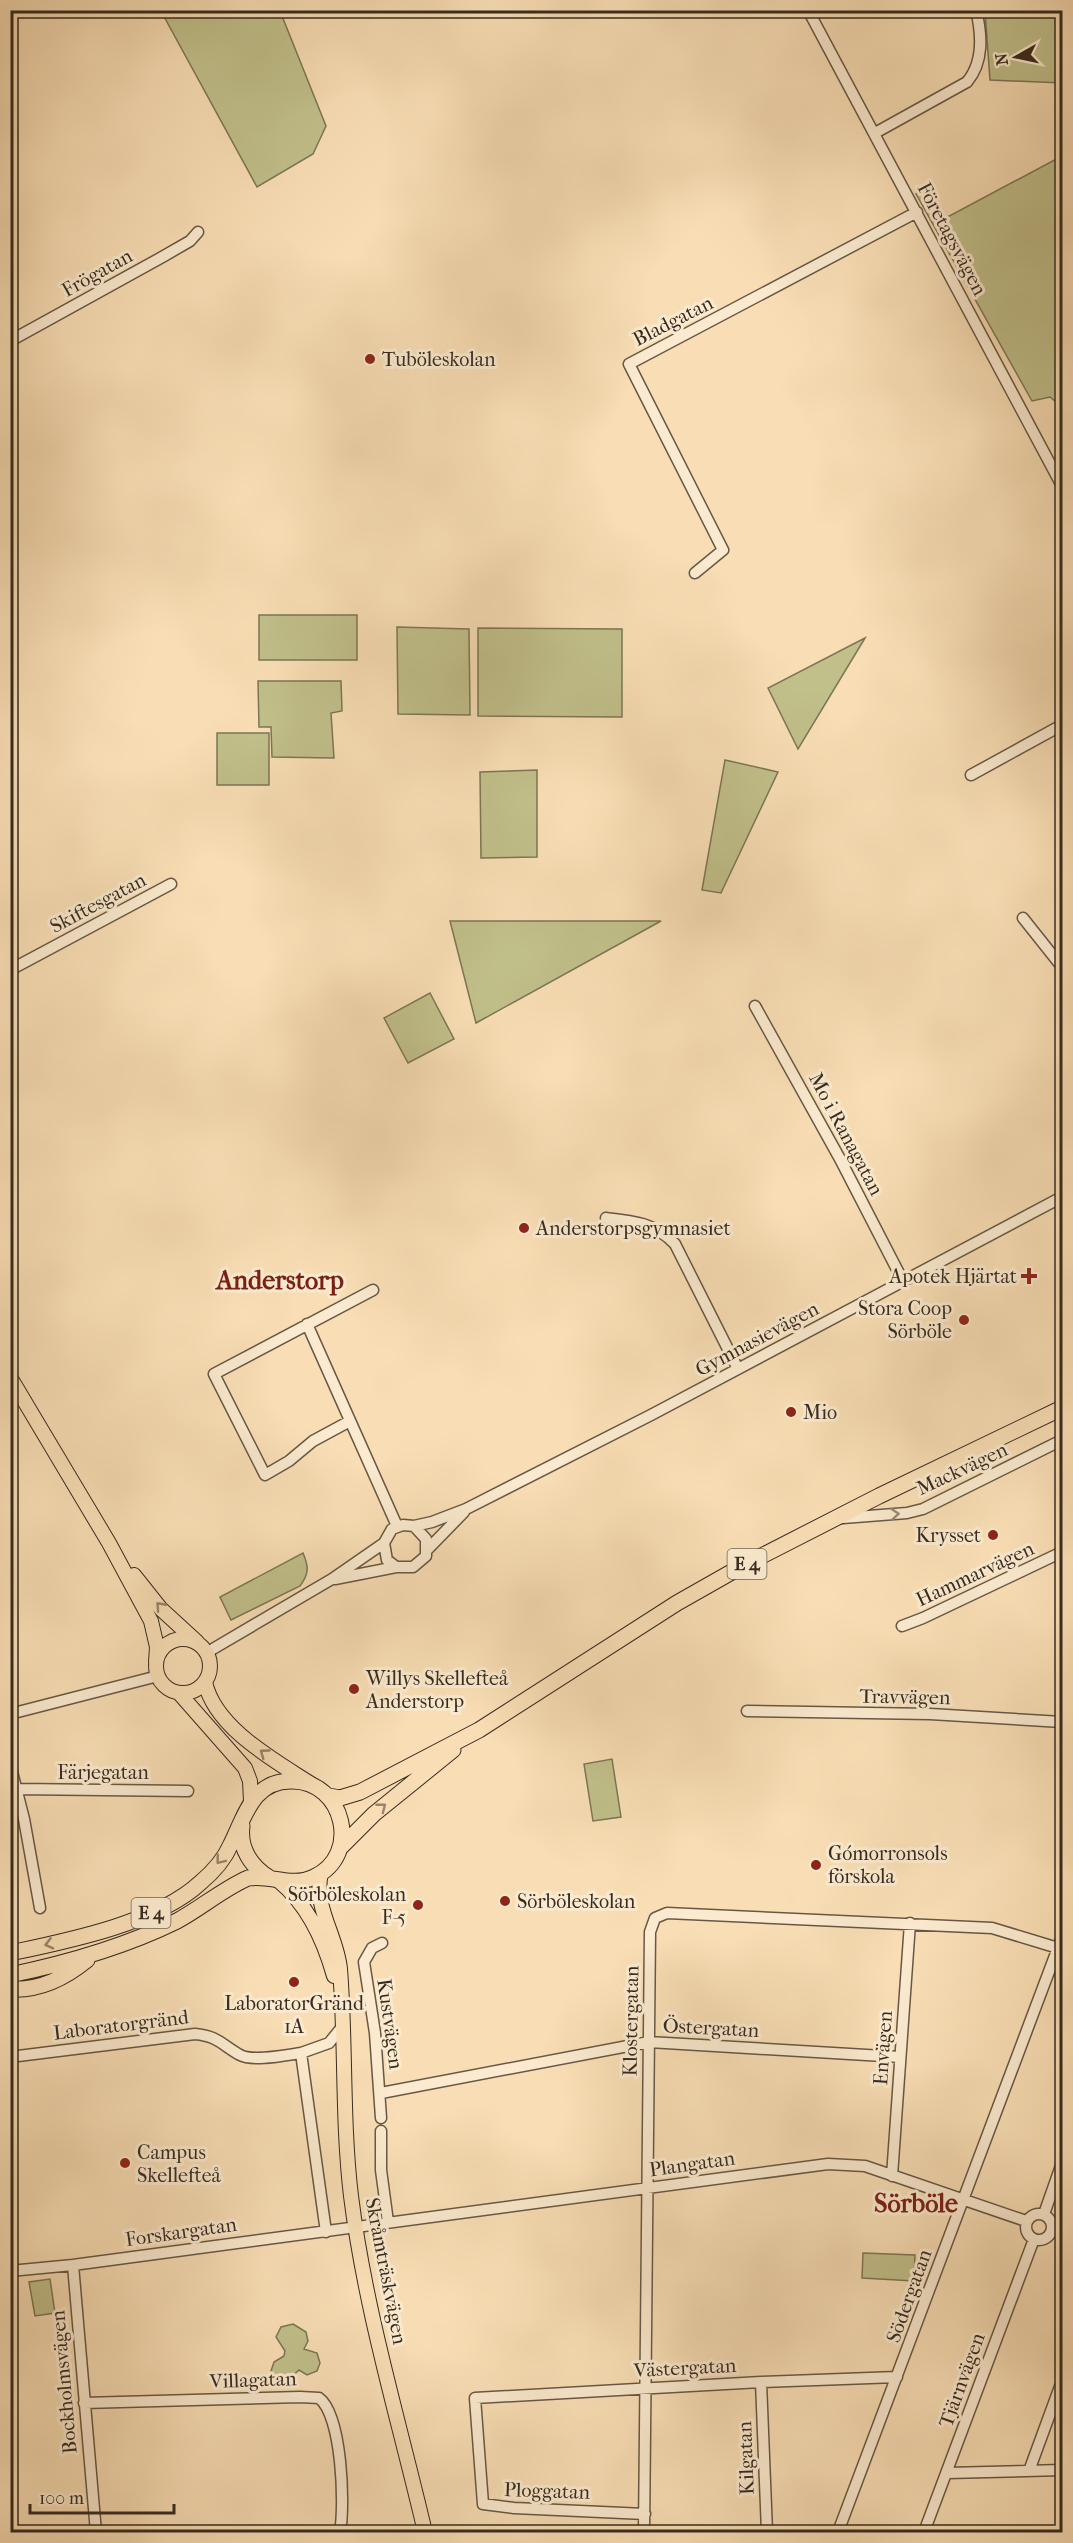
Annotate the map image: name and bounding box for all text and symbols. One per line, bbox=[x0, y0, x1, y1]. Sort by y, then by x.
north arrow bbox=[986, 27, 1046, 87]
text: N bbox=[991, 51, 1012, 67]
street label: Företagsvägen bbox=[913, 179, 992, 300]
street label: Frögatan bbox=[58, 244, 137, 302]
street label: Bladgatan bbox=[629, 291, 717, 351]
place label: Tuböleskolan bbox=[382, 348, 496, 371]
marker: Tuböleskolan bbox=[363, 352, 377, 366]
street label: Skiftesgatan bbox=[46, 868, 150, 938]
street label: Mo i Ranagatan bbox=[804, 1069, 888, 1200]
place label: Anderstorpsgymnasiet bbox=[535, 1217, 731, 1240]
marker: Anderstorpsgymnasiet bbox=[517, 1221, 531, 1235]
district label: Anderstorp bbox=[214, 1265, 344, 1296]
place label: Apotek Hjärtat bbox=[888, 1265, 1017, 1288]
marker: Apotek Hjärtat bbox=[1022, 1269, 1036, 1283]
street label: Gymnasievägen bbox=[691, 1297, 823, 1381]
place label: Stora Coop Sörböle bbox=[858, 1297, 952, 1343]
marker: Stora Coop Sörböle bbox=[957, 1313, 971, 1327]
place label: Mio bbox=[803, 1401, 837, 1424]
marker: Mio bbox=[784, 1405, 798, 1419]
street label: Mackvägen bbox=[913, 1438, 1012, 1500]
one-way arrow bbox=[890, 1508, 899, 1521]
place label: Krysset bbox=[916, 1524, 981, 1547]
marker: Krysset bbox=[986, 1528, 1000, 1542]
street label: Hammarvägen bbox=[912, 1537, 1038, 1611]
road number: E 4 bbox=[728, 1549, 766, 1579]
one-way arrow bbox=[156, 1603, 167, 1613]
place label: Willys Skellefteå Anderstorp bbox=[365, 1667, 509, 1713]
marker: Willys Skellefteå Anderstorp bbox=[347, 1682, 361, 1696]
street label: Travvägen bbox=[859, 1685, 951, 1709]
one-way arrow bbox=[260, 1750, 271, 1761]
street label: Färjegatan bbox=[57, 1761, 149, 1784]
one-way arrow bbox=[375, 1804, 386, 1815]
place label: Gómorronsols förskola bbox=[828, 1842, 948, 1888]
one-way arrow bbox=[217, 1854, 228, 1865]
marker: Gómorronsols förskola bbox=[809, 1858, 823, 1872]
place label: Sörböleskolan F-5 bbox=[288, 1883, 406, 1929]
place label: Sörböleskolan bbox=[517, 1890, 636, 1913]
marker: Sörböleskolan bbox=[498, 1894, 512, 1908]
road number: E 4 bbox=[132, 1898, 170, 1928]
marker: Sörböleskolan F-5 bbox=[411, 1898, 425, 1912]
one-way arrow bbox=[44, 1937, 54, 1950]
street label: Klostergatan bbox=[619, 1965, 643, 2077]
marker: LaboratorGränd 1A bbox=[287, 1975, 301, 1989]
street label: Kustvägen bbox=[372, 1977, 408, 2071]
place label: LaboratorGränd 1A bbox=[224, 1992, 365, 2038]
street label: Laboratorgränd bbox=[52, 2005, 191, 2045]
street label: Envägen bbox=[869, 2010, 897, 2086]
street label: Östergatan bbox=[662, 2013, 760, 2042]
place label: Campus Skellefteå bbox=[137, 2141, 222, 2187]
street label: Plangatan bbox=[648, 2147, 737, 2181]
marker: Campus Skellefteå bbox=[118, 2156, 132, 2170]
district label: Sörböle bbox=[874, 2188, 958, 2219]
street label: Skråmträskvägen bbox=[361, 2196, 412, 2347]
street label: Forskargatan bbox=[124, 2213, 239, 2251]
street label: Södergatan bbox=[881, 2246, 937, 2346]
street label: Bockholmsvägen bbox=[46, 2309, 82, 2455]
street label: Tjärnvägen bbox=[934, 2329, 990, 2430]
street label: Västergatan bbox=[632, 2354, 737, 2382]
street label: Villagatan bbox=[208, 2367, 297, 2393]
street label: Kilgatan bbox=[733, 2420, 759, 2495]
scale bar bbox=[30, 2477, 174, 2515]
street label: Ploggatan bbox=[504, 2478, 591, 2504]
text: 100 m bbox=[39, 2488, 84, 2509]

